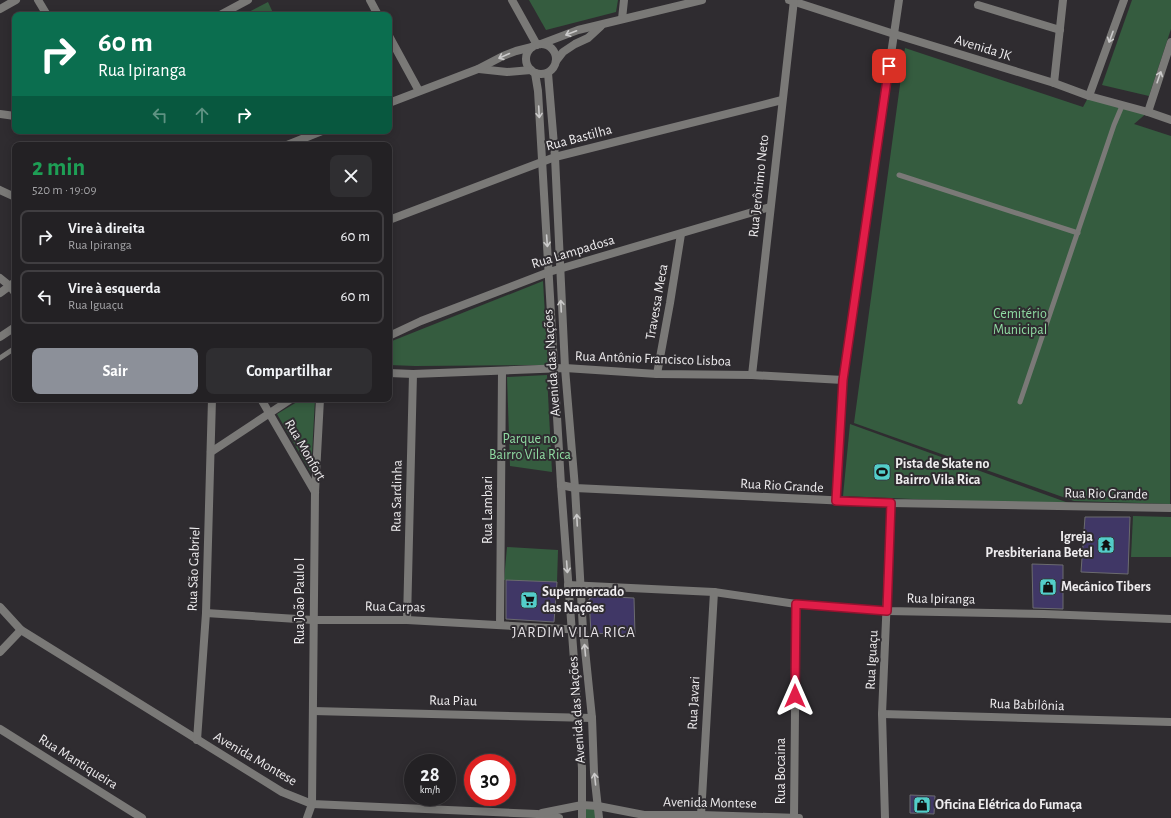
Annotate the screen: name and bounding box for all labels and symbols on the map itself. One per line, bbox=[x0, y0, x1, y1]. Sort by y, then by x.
one-way arrow bbox=[565, 29, 577, 37]
one-way arrow bbox=[1106, 30, 1114, 42]
street label: Avenida JK bbox=[953, 33, 1013, 63]
pin bbox=[872, 49, 906, 83]
one-way arrow bbox=[499, 53, 511, 60]
one-way arrow bbox=[1156, 70, 1163, 83]
one-way arrow bbox=[536, 105, 543, 118]
street label: Rua Bastilha bbox=[545, 122, 614, 154]
street label: Rua Jerônimo Neto bbox=[747, 134, 771, 238]
street label: Rua Lampadosa bbox=[530, 233, 617, 271]
one-way arrow bbox=[543, 234, 550, 247]
street label: Travessa Meca bbox=[643, 262, 671, 341]
one-way arrow bbox=[558, 300, 565, 313]
park label: Cemitério Municipal bbox=[993, 307, 1047, 337]
street label: Avenida das Nações bbox=[541, 309, 563, 417]
street label: Rua Antônio Francisco Lisboa bbox=[575, 349, 732, 369]
street label: Rua Monfort bbox=[282, 417, 328, 483]
park label: Parque no Bairro Vila Rica bbox=[489, 432, 572, 462]
place label: Pista de Skate no Bairro Vila Rica bbox=[895, 457, 990, 487]
street label: Rua Sardinha bbox=[389, 459, 405, 532]
sports icon: Pista de Skate no Bairro Vila Rica bbox=[872, 462, 892, 482]
street label: Rua Lambari bbox=[481, 476, 495, 544]
street label: Rua Rio Grande bbox=[740, 477, 824, 495]
street label: Rua Rio Grande bbox=[1064, 486, 1148, 502]
one-way arrow bbox=[573, 514, 581, 527]
street label: Rua São Gabriel bbox=[186, 526, 202, 612]
place label: Igreja Presbiteriana Betel bbox=[985, 530, 1093, 560]
temple icon: Igreja Presbiteriana Betel bbox=[1096, 535, 1116, 555]
street label: Rua João Paulo I bbox=[293, 558, 307, 644]
one-way arrow bbox=[563, 560, 570, 573]
shop icon: Mecânico Tibers bbox=[1038, 577, 1058, 597]
place label: Mecânico Tibers bbox=[1061, 580, 1151, 594]
place label: Supermercado das Nações bbox=[542, 585, 624, 615]
supermarket icon: Supermercado das Nações bbox=[519, 590, 539, 610]
street label: Rua Ipiranga bbox=[907, 591, 976, 607]
street label: Rua Carpas bbox=[365, 599, 425, 615]
district label: JARDIM VILA RICA bbox=[512, 625, 636, 640]
street label: Rua Iguaçu bbox=[863, 630, 881, 690]
one-way arrow bbox=[581, 644, 589, 657]
street label: Avenida das Nações bbox=[566, 656, 588, 764]
position arrow bbox=[774, 675, 816, 717]
street label: Rua Javari bbox=[686, 676, 702, 730]
street label: Rua Piau bbox=[429, 694, 477, 708]
street label: Rua Babilônia bbox=[989, 697, 1065, 713]
street label: Avenida Montese bbox=[211, 730, 299, 788]
street label: Rua Mantiqueira bbox=[36, 732, 121, 792]
street label: Rua Bocaina bbox=[774, 737, 788, 804]
speed limit sign: 30 bbox=[464, 754, 516, 806]
one-way arrow bbox=[591, 773, 599, 786]
street label: Avenida Montese bbox=[663, 795, 757, 811]
shop icon: Oficina Elétrica do Fumaça bbox=[912, 795, 932, 815]
place label: Oficina Elétrica do Fumaça bbox=[935, 798, 1082, 812]

